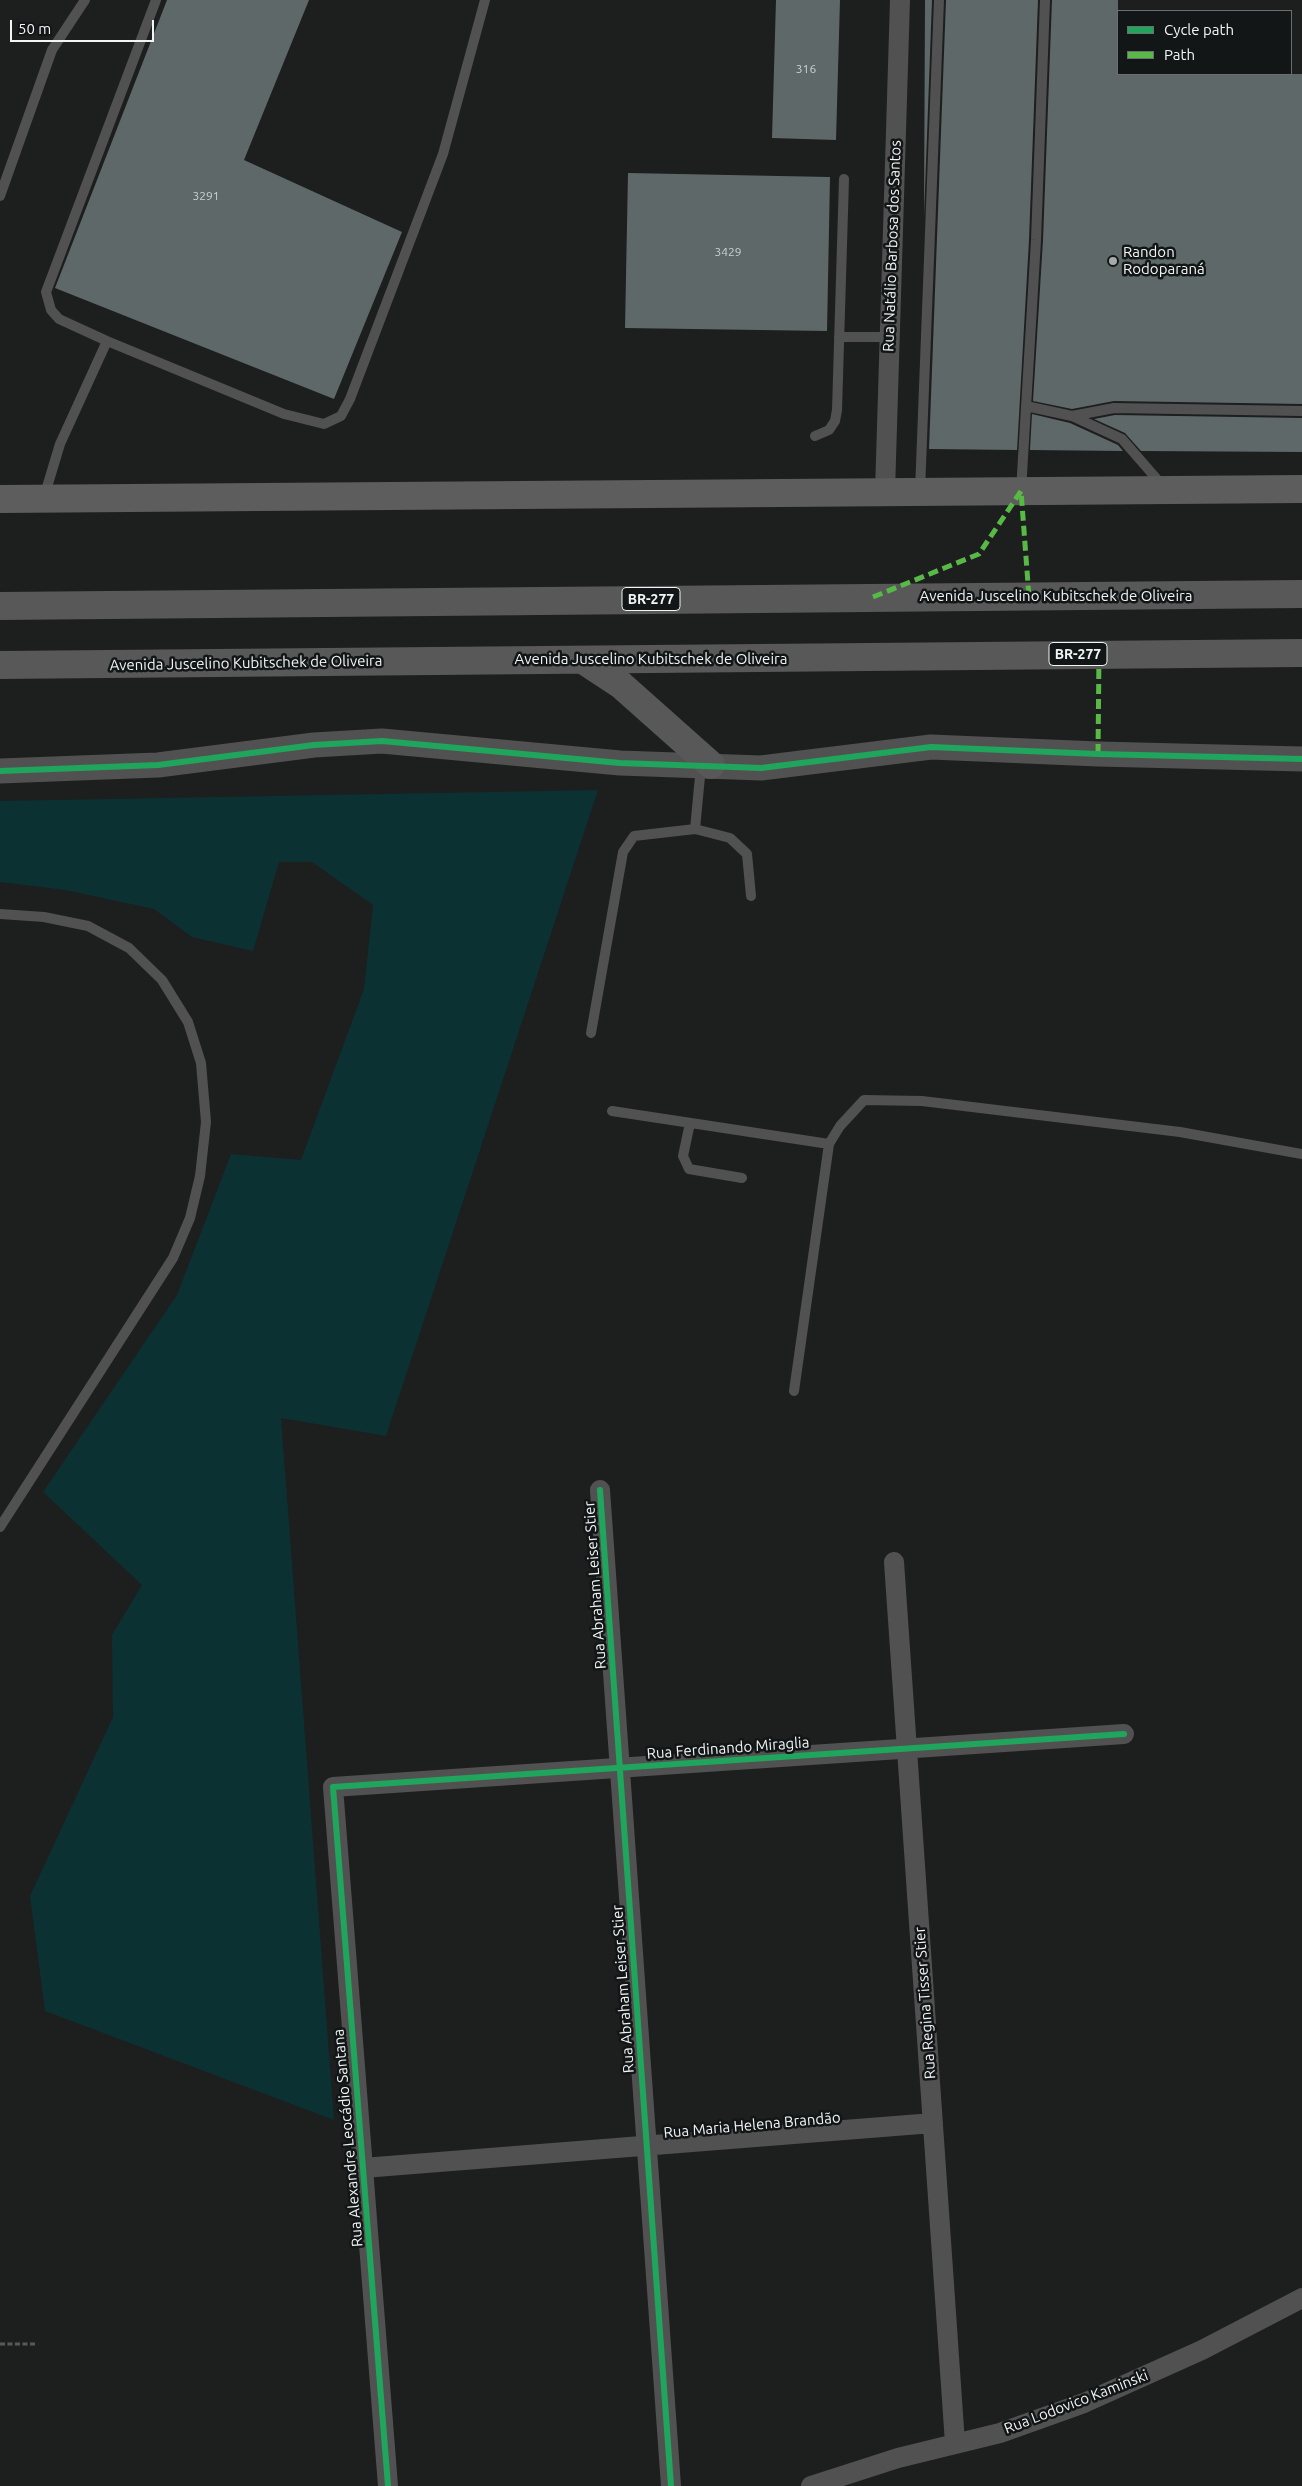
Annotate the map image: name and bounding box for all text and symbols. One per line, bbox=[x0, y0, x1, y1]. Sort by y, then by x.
scale bar bbox=[12, 10, 156, 42]
legend bbox=[1117, 10, 1292, 75]
text: 50 m bbox=[18, 20, 51, 37]
text: Cycle path bbox=[1164, 21, 1234, 38]
text: Path bbox=[1164, 46, 1195, 63]
house number: 316 bbox=[796, 62, 816, 76]
street label: Rua Natálio Barbosa dos Santos bbox=[879, 140, 905, 352]
house number: 3291 bbox=[192, 189, 220, 203]
place label: Randon Rodoparaná bbox=[1123, 243, 1205, 278]
house number: 3429 bbox=[714, 245, 742, 259]
marker: Randon Rodoparaná bbox=[1107, 255, 1119, 267]
street label: Avenida Juscelino Kubitschek de Oliveira bbox=[920, 587, 1192, 605]
road number: BR-277 bbox=[622, 588, 680, 610]
road number: BR-277 bbox=[1049, 642, 1107, 666]
street label: Avenida Juscelino Kubitschek de Oliveira bbox=[515, 650, 787, 668]
street label: Avenida Juscelino Kubitschek de Oliveira bbox=[109, 652, 383, 674]
street label: Rua Abraham Leiser Stier bbox=[580, 1500, 610, 1670]
street label: Rua Ferdinando Miraglia bbox=[646, 1733, 810, 1763]
street label: Rua Abraham Leiser Stier bbox=[608, 1904, 638, 2074]
street label: Rua Regina Tisser Stier bbox=[911, 1926, 939, 2080]
street label: Rua Alexandre Leocádio Santana bbox=[329, 2028, 367, 2248]
street label: Rua Maria Helena Brandão bbox=[663, 2108, 841, 2142]
street label: Rua Lodovico Kaminski bbox=[1001, 2366, 1151, 2438]

